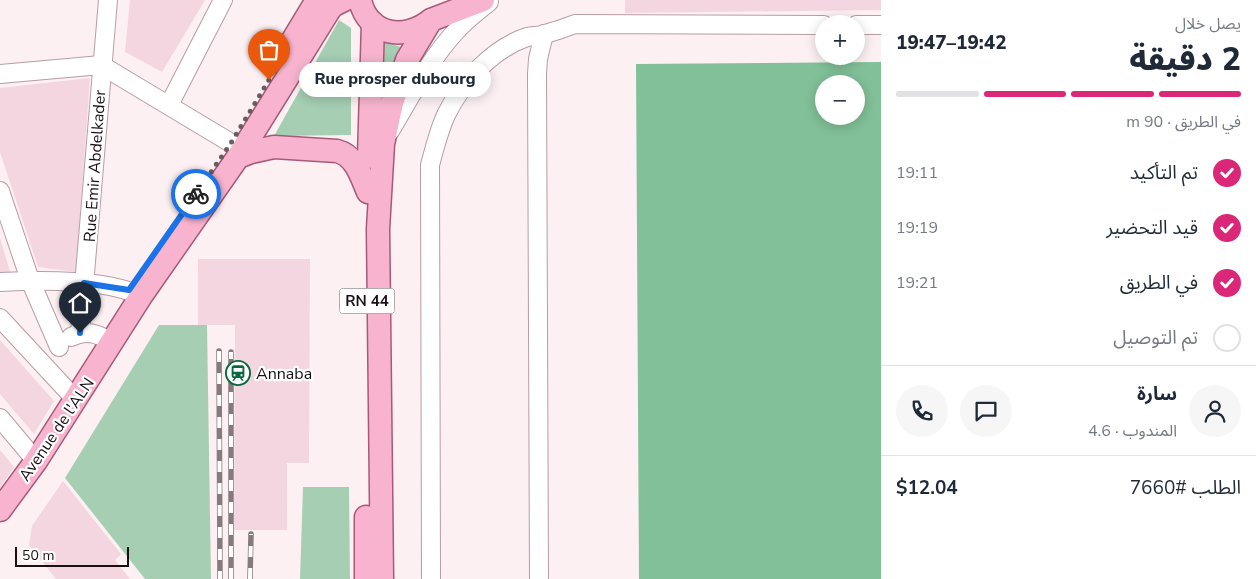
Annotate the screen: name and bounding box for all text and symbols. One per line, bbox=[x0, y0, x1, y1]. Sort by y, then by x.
text: يصل خلال bbox=[1175, 13, 1241, 35]
map controls bbox=[815, 15, 865, 125]
button: + bbox=[815, 15, 865, 65]
pin bbox=[248, 29, 290, 80]
text: 19:42–19:47 bbox=[896, 30, 1007, 56]
icon: bag bbox=[255, 36, 283, 64]
text: 2 دقيقة bbox=[1129, 38, 1241, 81]
callout: Rue prosper dubourg bbox=[299, 62, 492, 98]
text: Rue prosper dubourg bbox=[314, 68, 476, 90]
button: − bbox=[815, 75, 865, 125]
street label: Rue Emir Abdelkader bbox=[79, 89, 111, 243]
text: في الطريق · 90 m bbox=[1126, 111, 1241, 133]
icon: check bbox=[1213, 159, 1241, 187]
text: تم التأكيد bbox=[1130, 160, 1198, 186]
text: 19:11 bbox=[896, 162, 938, 184]
courier bbox=[171, 169, 221, 219]
icon: bike bbox=[182, 180, 210, 208]
icon: check bbox=[1213, 214, 1241, 242]
text: قيد التحضير bbox=[1106, 215, 1198, 241]
text: 19:19 bbox=[896, 217, 938, 239]
icon: check bbox=[1213, 269, 1241, 297]
text: في الطريق bbox=[1120, 270, 1198, 296]
text: 19:21 bbox=[896, 272, 938, 294]
pin bbox=[59, 282, 101, 333]
road number: RN 44 bbox=[340, 288, 394, 314]
icon: home bbox=[66, 289, 94, 317]
text: تم التوصيل bbox=[1113, 325, 1198, 351]
station icon: Annaba bbox=[225, 360, 251, 386]
place label: Annaba bbox=[256, 363, 312, 385]
street label: Avenue de l'ALN bbox=[14, 374, 100, 486]
text: سارة bbox=[1137, 381, 1177, 407]
button: phone bbox=[896, 385, 948, 437]
button: chat bbox=[960, 385, 1012, 437]
button: person bbox=[1189, 385, 1241, 437]
text: المندوب · 4.6 bbox=[1088, 420, 1177, 442]
text: $12.04 bbox=[896, 475, 958, 501]
text: الطلب #7660 bbox=[1130, 475, 1241, 501]
scale bar bbox=[15, 544, 129, 567]
text: 50 m bbox=[22, 546, 54, 565]

